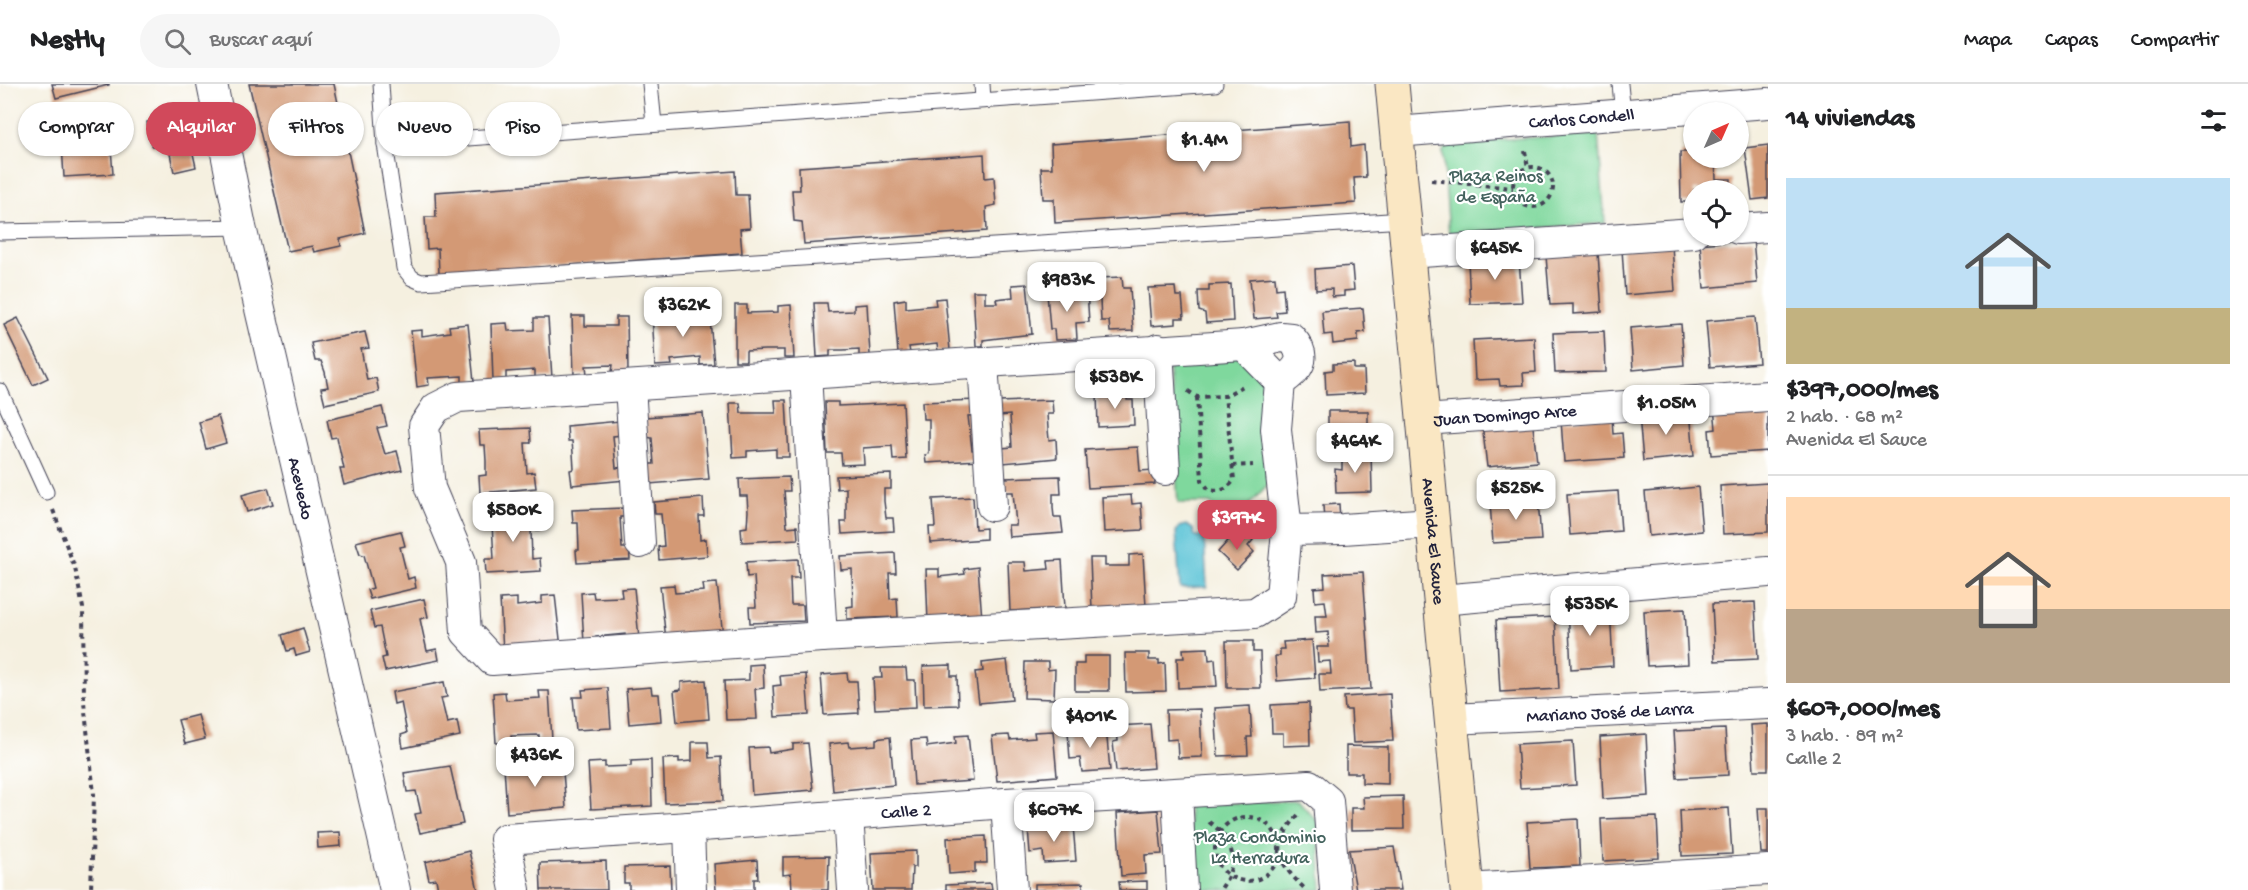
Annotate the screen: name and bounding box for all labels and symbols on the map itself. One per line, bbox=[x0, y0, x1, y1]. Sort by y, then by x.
north arrow bbox=[1683, 102, 1749, 168]
street label: Carlos Condell bbox=[1528, 105, 1635, 135]
pin: $1.4M bbox=[1162, 122, 1246, 173]
park label: Plaza Reinos de España bbox=[1448, 167, 1544, 209]
pin: $645K bbox=[1453, 230, 1537, 281]
pin: $983K bbox=[1025, 262, 1109, 313]
pin: $362K bbox=[641, 287, 725, 338]
pin: $538K bbox=[1073, 359, 1157, 410]
pin: $1.05M bbox=[1617, 385, 1715, 436]
street label: Juan Domingo Arce bbox=[1433, 401, 1578, 432]
pin: $464K bbox=[1313, 423, 1397, 474]
street label: Acevedo bbox=[282, 456, 317, 522]
pin: $525K bbox=[1474, 470, 1558, 521]
street label: Avenida El Sauce bbox=[1416, 477, 1448, 606]
pin: $580K bbox=[471, 492, 555, 543]
pin: $397K bbox=[1195, 500, 1279, 551]
pin: $535K bbox=[1548, 586, 1632, 637]
pin: $401K bbox=[1048, 698, 1132, 749]
street label: Mariano José de Larra bbox=[1526, 699, 1695, 728]
pin: $436K bbox=[493, 737, 577, 788]
pin: $607K bbox=[1012, 792, 1096, 843]
street label: Calle 2 bbox=[880, 801, 932, 825]
park label: Plaza Condominio La Herradura bbox=[1193, 828, 1326, 870]

